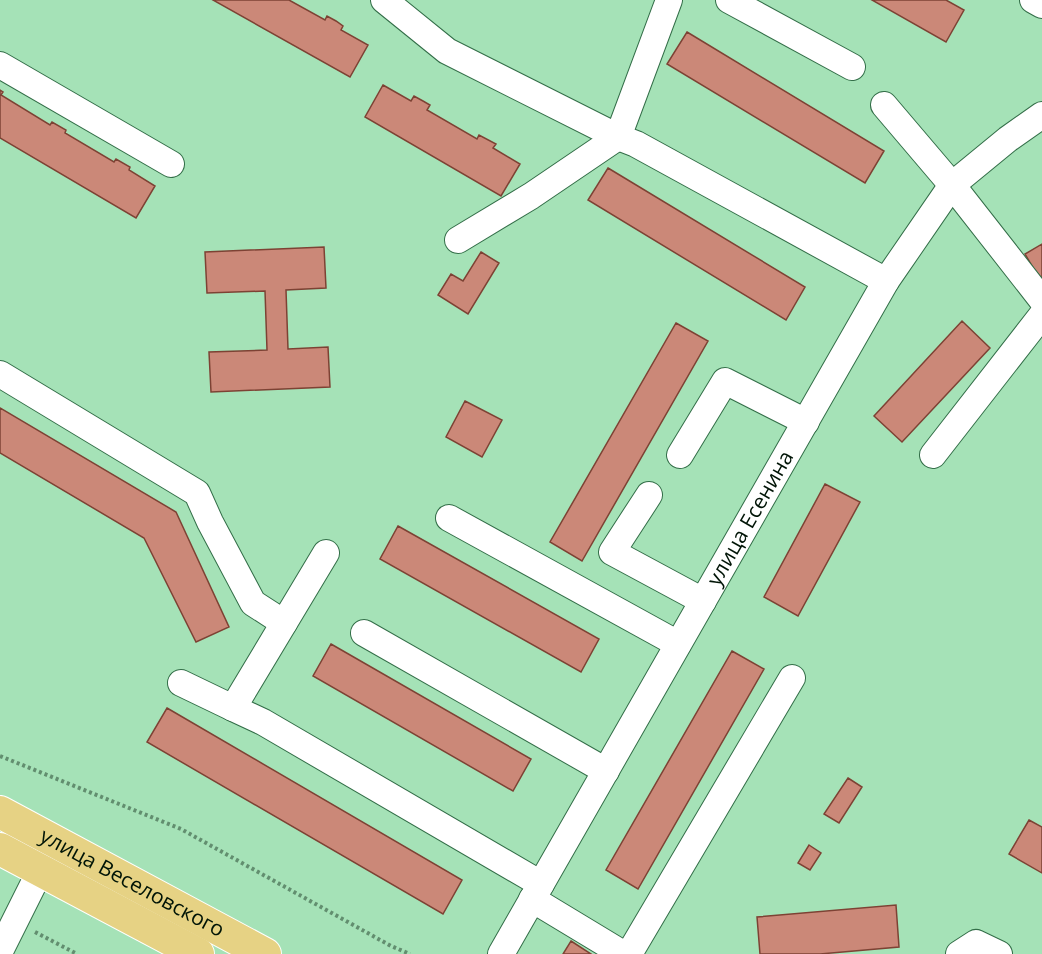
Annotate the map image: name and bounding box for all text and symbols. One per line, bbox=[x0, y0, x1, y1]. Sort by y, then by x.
street label: улица Есенина bbox=[700, 445, 799, 590]
street label: улица Веселовского bbox=[36, 821, 230, 943]

